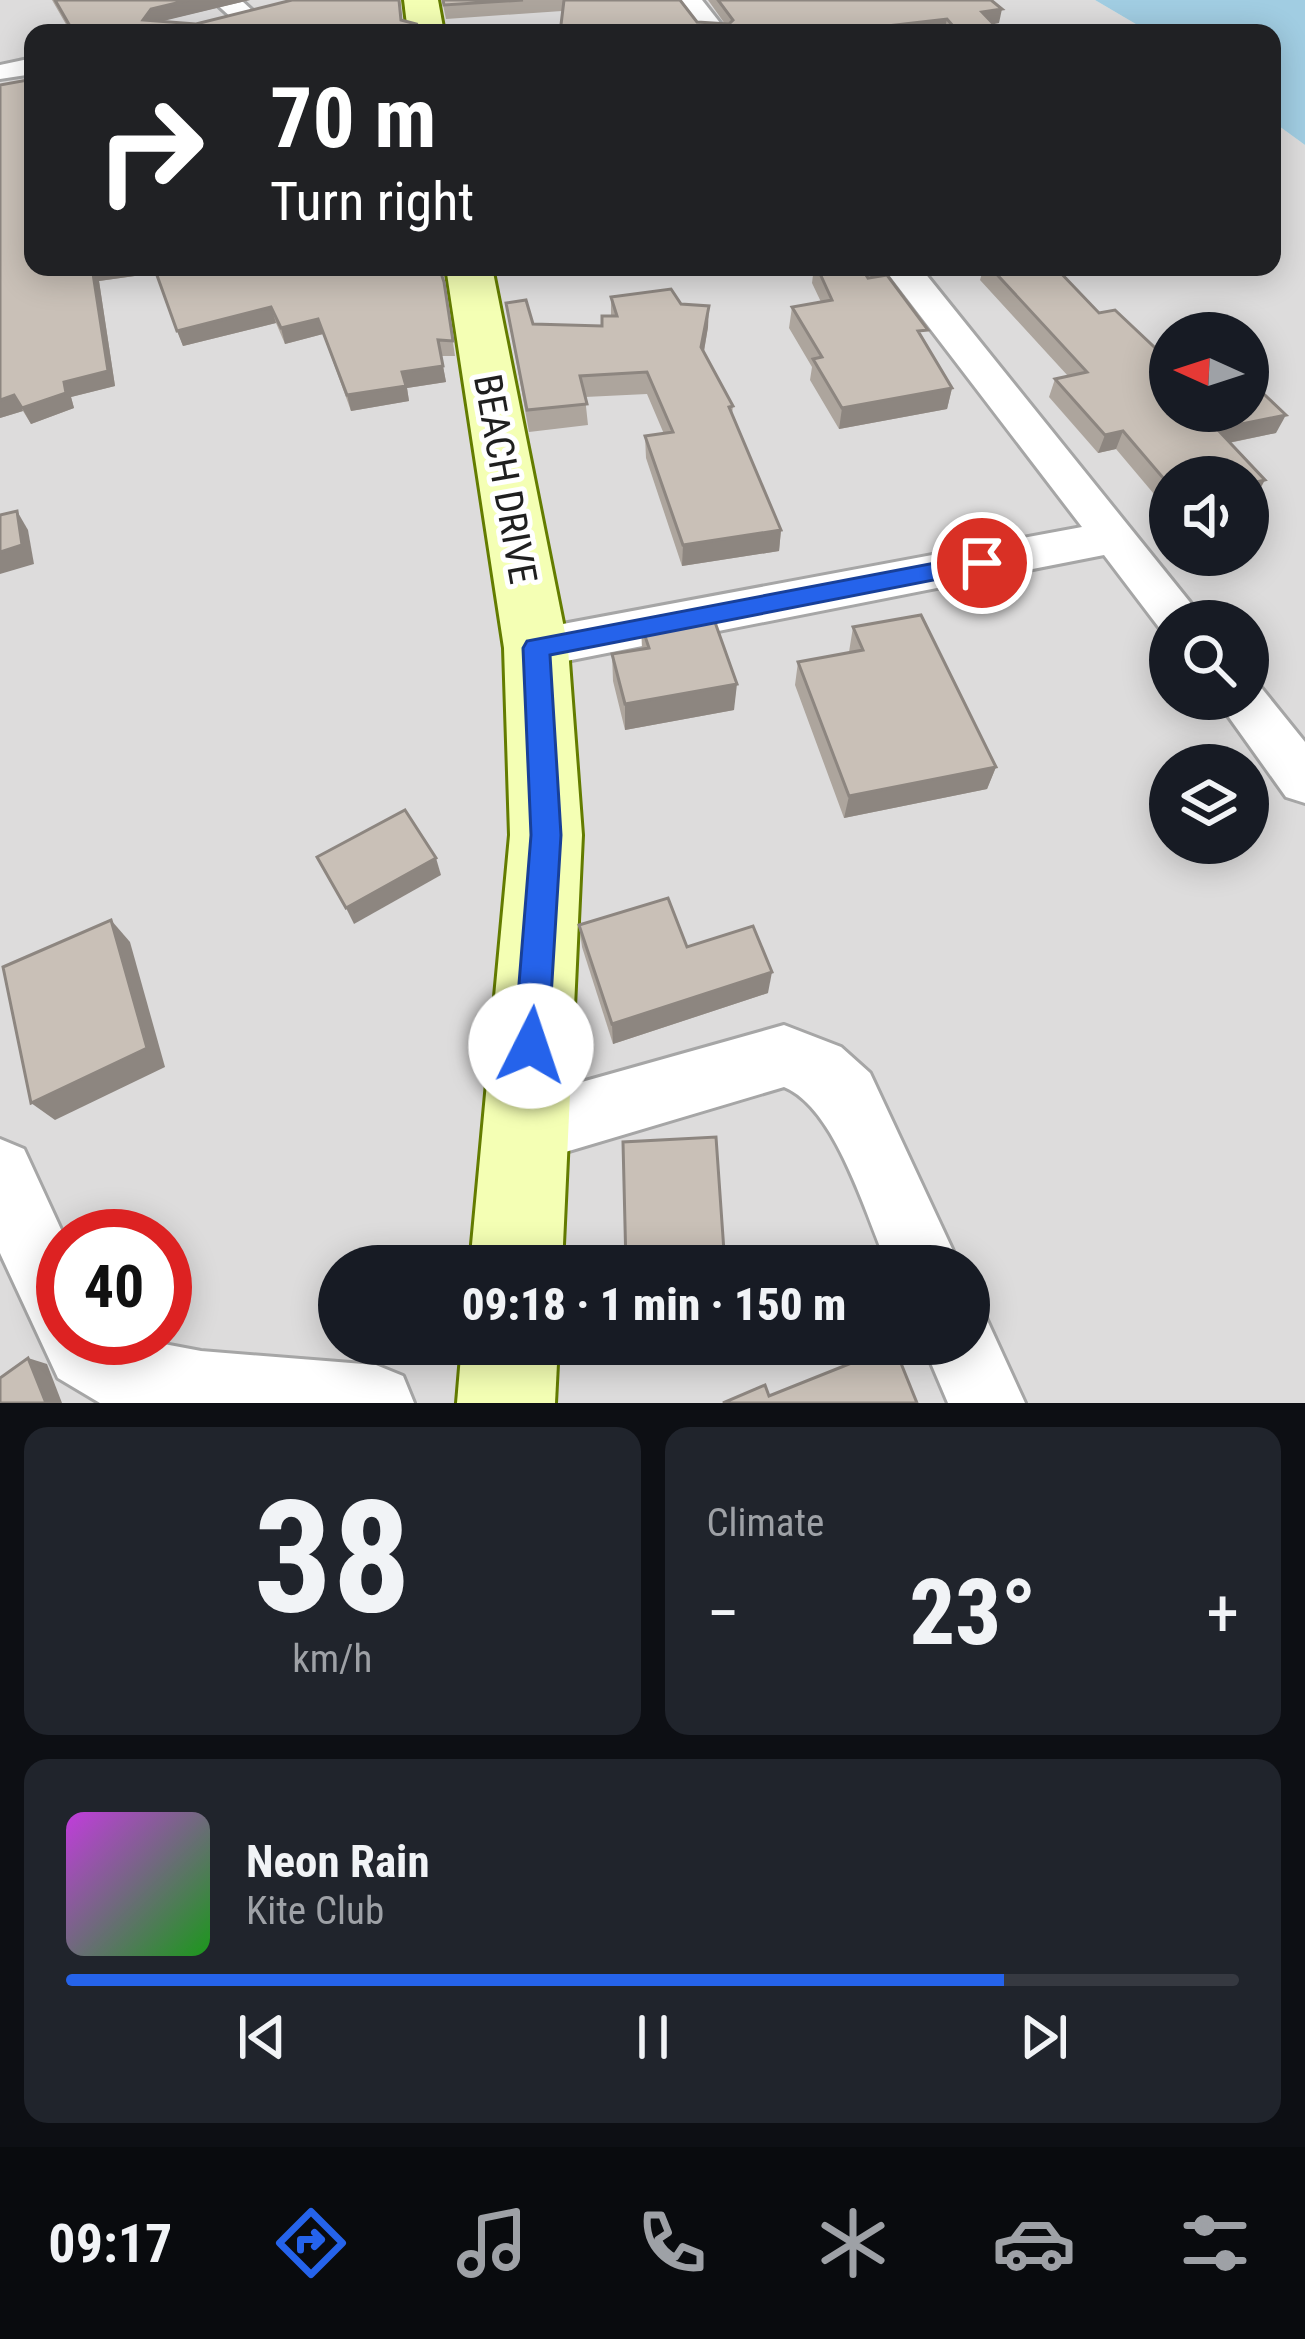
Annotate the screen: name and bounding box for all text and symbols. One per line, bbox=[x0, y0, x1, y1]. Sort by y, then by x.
text: 70 m bbox=[270, 69, 437, 168]
icon: right bbox=[72, 72, 228, 228]
text: Turn right bbox=[270, 170, 474, 233]
north arrow bbox=[1149, 312, 1269, 432]
map controls bbox=[1149, 312, 1269, 864]
street label: BEACH DRIVE bbox=[464, 371, 546, 588]
button: sound bbox=[1149, 456, 1269, 576]
pin bbox=[931, 512, 1033, 614]
icon: arrive bbox=[949, 530, 1015, 596]
button: search bbox=[1149, 600, 1269, 720]
button: layers bbox=[1149, 744, 1269, 864]
position arrow bbox=[468, 983, 594, 1109]
speed limit sign: 40 bbox=[36, 1209, 192, 1365]
text: 09:18 · 1 min · 150 m bbox=[462, 1278, 846, 1331]
text: 38 bbox=[253, 1466, 411, 1649]
text: Climate bbox=[707, 1500, 824, 1546]
text: 23° bbox=[909, 1561, 1036, 1666]
text: − bbox=[707, 1575, 740, 1652]
text: + bbox=[1206, 1575, 1239, 1652]
text: km/h bbox=[292, 1636, 372, 1682]
text: Neon Rain bbox=[246, 1835, 430, 1888]
text: Kite Club bbox=[246, 1888, 384, 1934]
icon: previous bbox=[229, 2004, 295, 2070]
icon: pause bbox=[620, 2004, 686, 2070]
icon: next bbox=[1011, 2004, 1077, 2070]
icon: directions bbox=[269, 2201, 353, 2285]
icon: music bbox=[450, 2201, 534, 2285]
icon: phone bbox=[630, 2201, 714, 2285]
icon: climate bbox=[811, 2201, 895, 2285]
icon: car bbox=[992, 2201, 1076, 2285]
icon: filters bbox=[1173, 2201, 1257, 2285]
text: 09:17 bbox=[48, 2212, 172, 2275]

